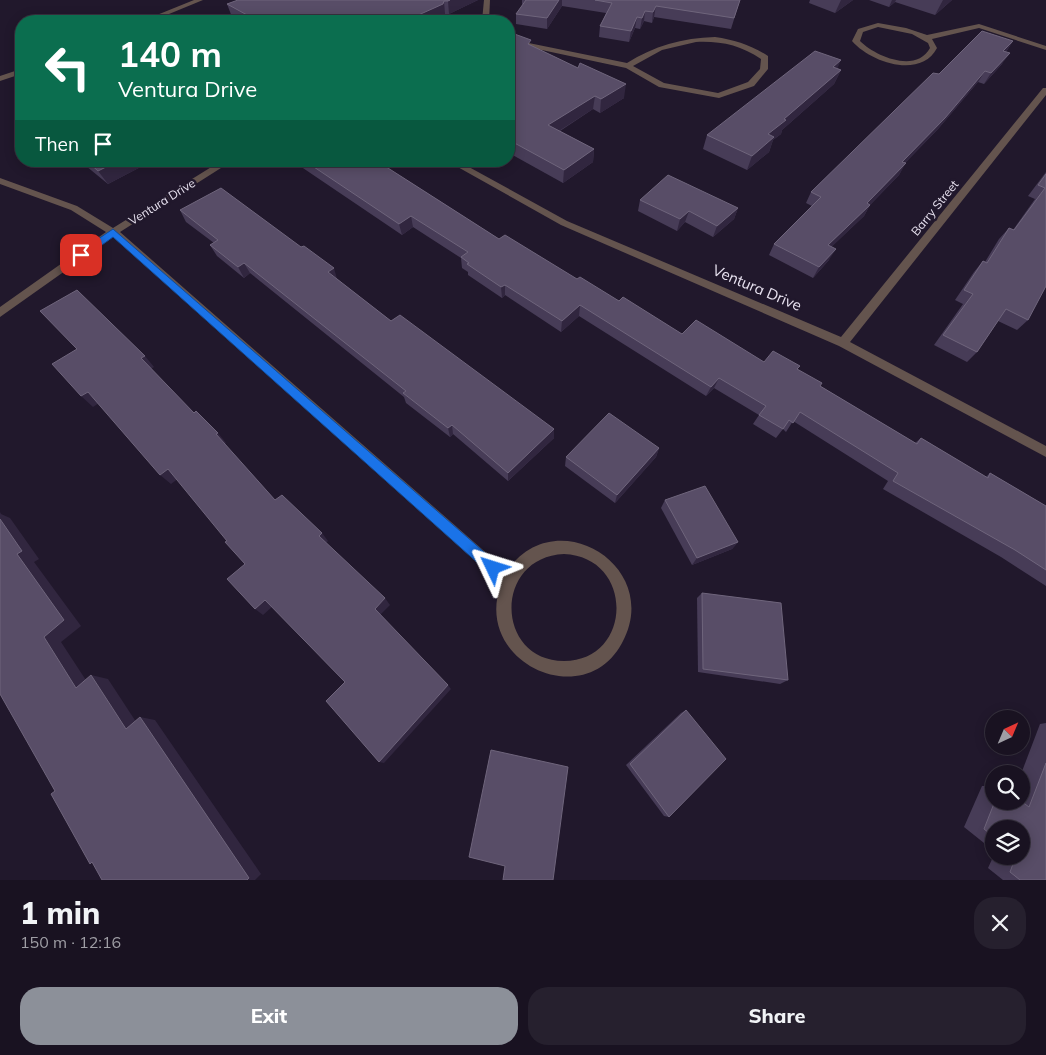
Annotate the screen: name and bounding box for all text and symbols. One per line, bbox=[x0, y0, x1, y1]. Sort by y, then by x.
text: 140 m bbox=[118, 32, 222, 76]
icon: left bbox=[35, 35, 100, 100]
text: Ventura Drive bbox=[118, 75, 257, 103]
icon: arrive bbox=[89, 130, 117, 158]
text: Then bbox=[35, 132, 79, 156]
street label: Ventura Drive bbox=[126, 175, 198, 228]
street label: Barry Street bbox=[908, 177, 962, 238]
pin bbox=[60, 234, 102, 276]
icon: arrive bbox=[67, 241, 95, 269]
street label: Ventura Drive bbox=[710, 260, 805, 315]
position arrow bbox=[466, 541, 518, 593]
north arrow bbox=[985, 710, 1030, 755]
map controls bbox=[985, 710, 1030, 865]
button: search bbox=[985, 765, 1030, 810]
button: layers bbox=[985, 820, 1030, 865]
text: 1 min bbox=[20, 894, 100, 932]
button: close bbox=[974, 897, 1026, 949]
text: 150 m · 12:16 bbox=[20, 932, 121, 952]
button: Exit bbox=[20, 987, 518, 1045]
button: Share bbox=[528, 987, 1026, 1045]

